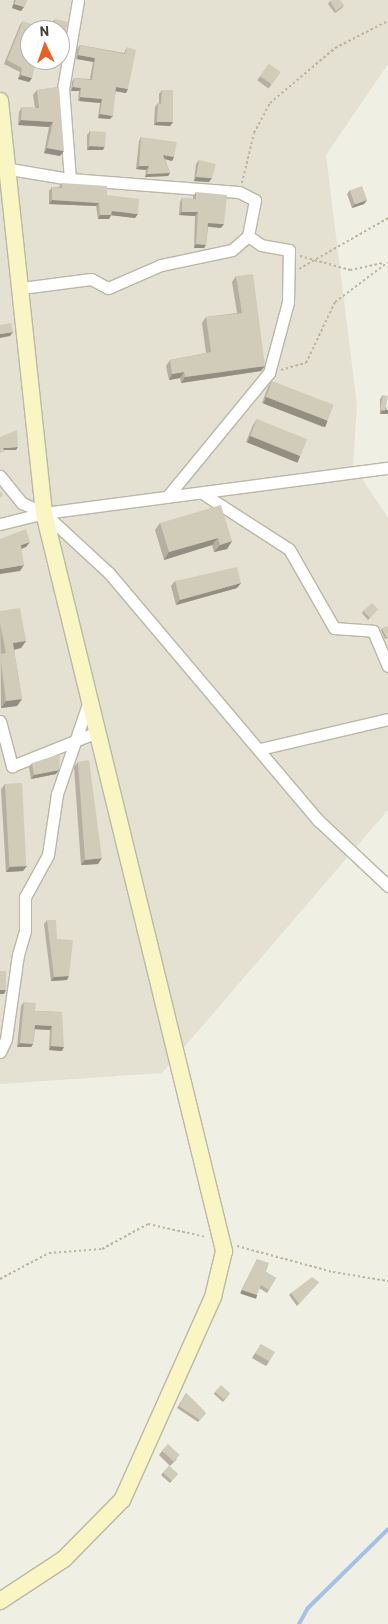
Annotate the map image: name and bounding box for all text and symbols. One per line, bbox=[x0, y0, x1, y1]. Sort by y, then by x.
north arrow bbox=[20, 20, 70, 70]
text: N bbox=[39, 22, 49, 39]

